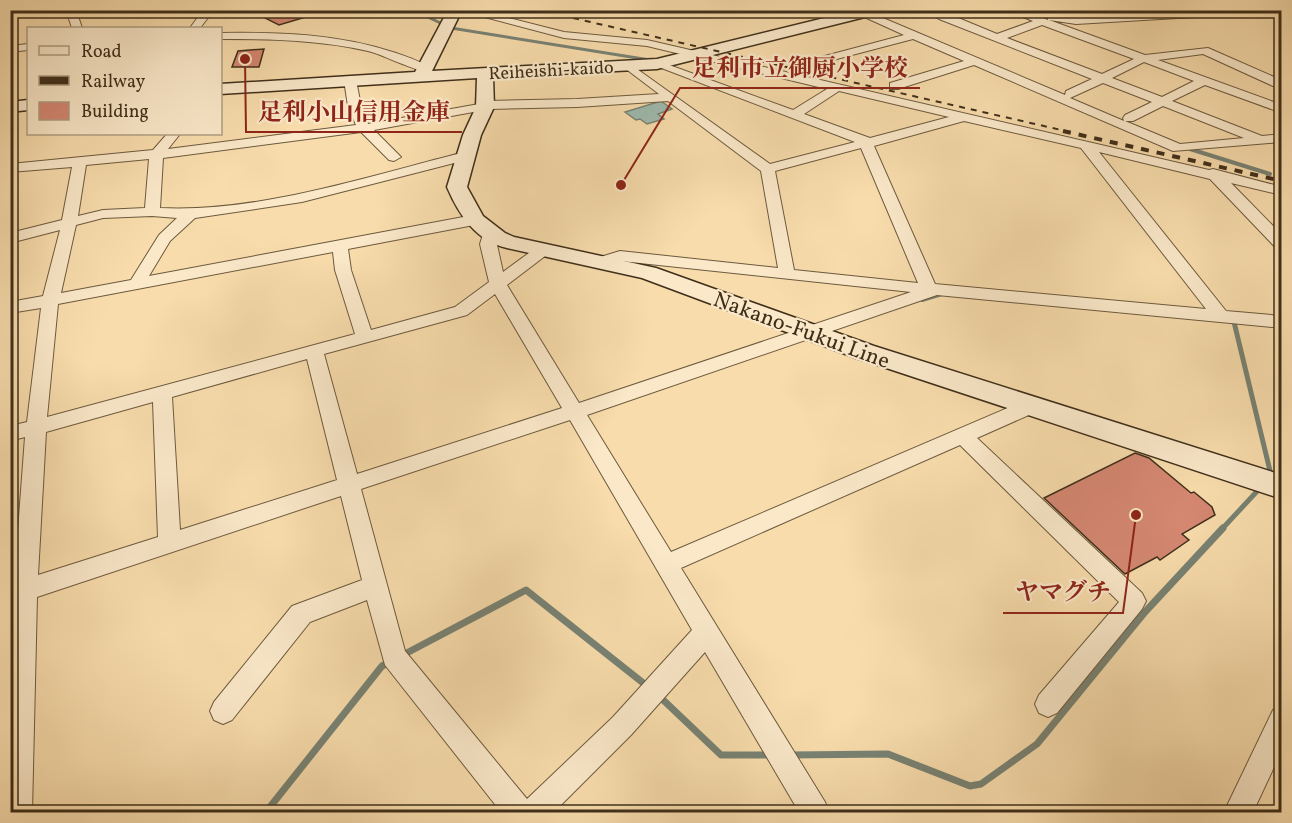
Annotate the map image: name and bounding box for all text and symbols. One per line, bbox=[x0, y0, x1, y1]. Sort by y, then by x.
legend bbox=[27, 27, 222, 135]
text: Road bbox=[81, 40, 122, 65]
callout: 足利市立御厨小学校 bbox=[680, 46, 920, 88]
text: 足利市立御厨小学校 bbox=[692, 53, 908, 87]
street label: Reiheishi-kaido bbox=[488, 56, 614, 87]
text: Railway bbox=[81, 70, 145, 95]
callout: 足利小山信用金庫 bbox=[246, 90, 462, 132]
text: 足利小山信用金庫 bbox=[258, 97, 450, 131]
text: Building bbox=[81, 100, 149, 125]
street label: Nakano-Fukui Line bbox=[709, 285, 894, 378]
callout: ヤマグチ bbox=[1003, 571, 1123, 613]
text: ヤマグチ bbox=[1015, 577, 1111, 611]

